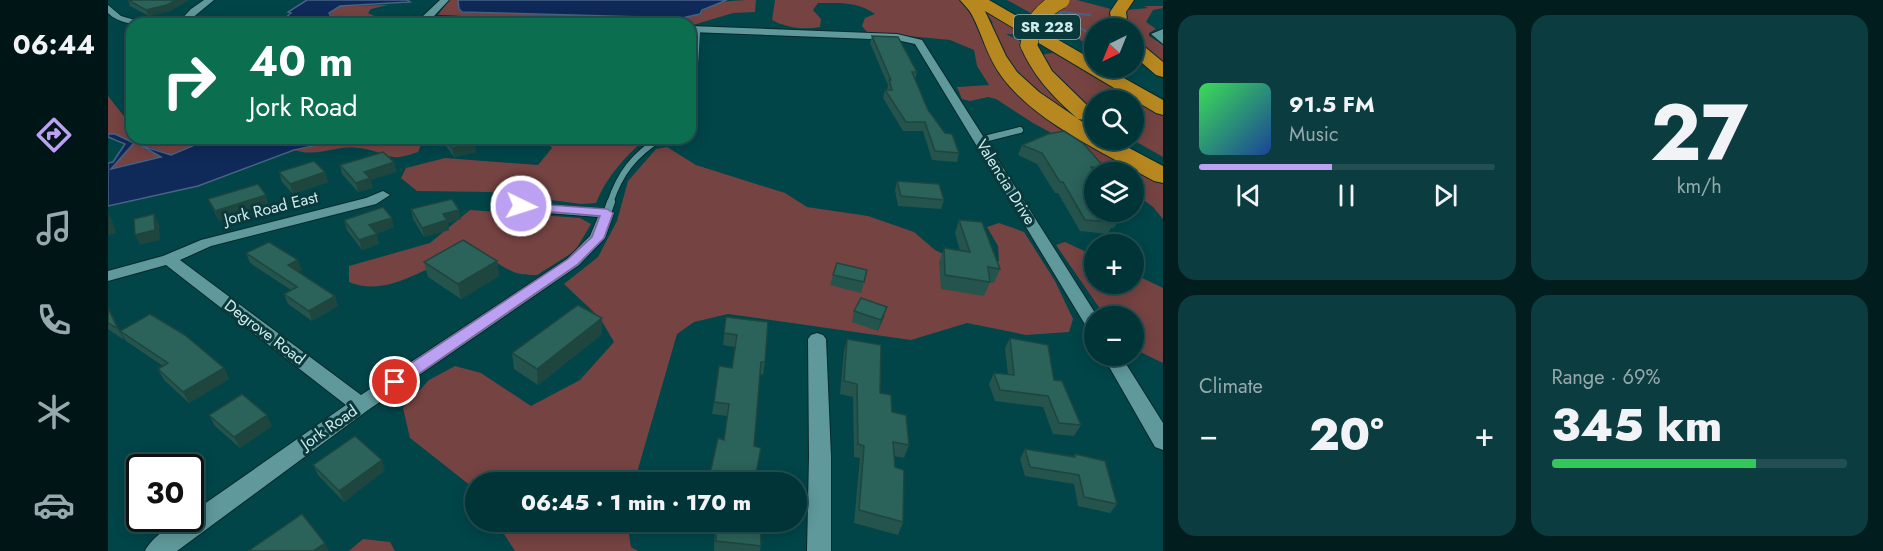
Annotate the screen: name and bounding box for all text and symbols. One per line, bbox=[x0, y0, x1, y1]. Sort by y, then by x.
road number: SR 228 bbox=[1014, 15, 1080, 39]
north arrow bbox=[1084, 18, 1144, 78]
map controls bbox=[1084, 18, 1144, 366]
text: 06:44 bbox=[13, 25, 95, 64]
text: 40 m bbox=[249, 31, 353, 92]
icon: right bbox=[150, 42, 228, 120]
text: 27 bbox=[1650, 77, 1748, 189]
text: Jork Road bbox=[249, 87, 358, 126]
text: 91.5 FM bbox=[1289, 88, 1375, 120]
button: search bbox=[1084, 90, 1144, 150]
icon: directions bbox=[33, 114, 75, 156]
text: Music bbox=[1289, 120, 1339, 149]
street label: Valencia Drive bbox=[971, 135, 1041, 229]
button: layers bbox=[1084, 162, 1144, 222]
text: km/h bbox=[1677, 172, 1722, 201]
position arrow bbox=[489, 174, 553, 238]
icon: previous bbox=[1232, 179, 1265, 212]
icon: pause bbox=[1330, 179, 1363, 212]
icon: next bbox=[1429, 179, 1462, 212]
street label: Jork Road East bbox=[220, 185, 321, 231]
icon: music bbox=[33, 207, 75, 249]
button: + bbox=[1084, 234, 1144, 294]
street label: Degrove Road bbox=[220, 294, 310, 370]
icon: phone bbox=[33, 299, 75, 341]
button: − bbox=[1084, 306, 1144, 366]
pin bbox=[369, 356, 420, 407]
text: Range · 69% bbox=[1552, 363, 1661, 392]
icon: arrive bbox=[378, 365, 411, 398]
text: Climate bbox=[1199, 372, 1263, 401]
icon: climate bbox=[33, 391, 75, 433]
text: 345 km bbox=[1552, 393, 1722, 458]
street label: Jork Road bbox=[294, 399, 362, 456]
text: 20° bbox=[1309, 402, 1384, 467]
text: − bbox=[1199, 411, 1218, 458]
text: + bbox=[1474, 411, 1495, 458]
speed limit sign: 30 bbox=[126, 454, 204, 532]
icon: car bbox=[33, 484, 75, 526]
text: 06:45 · 1 min · 170 m bbox=[521, 486, 751, 518]

